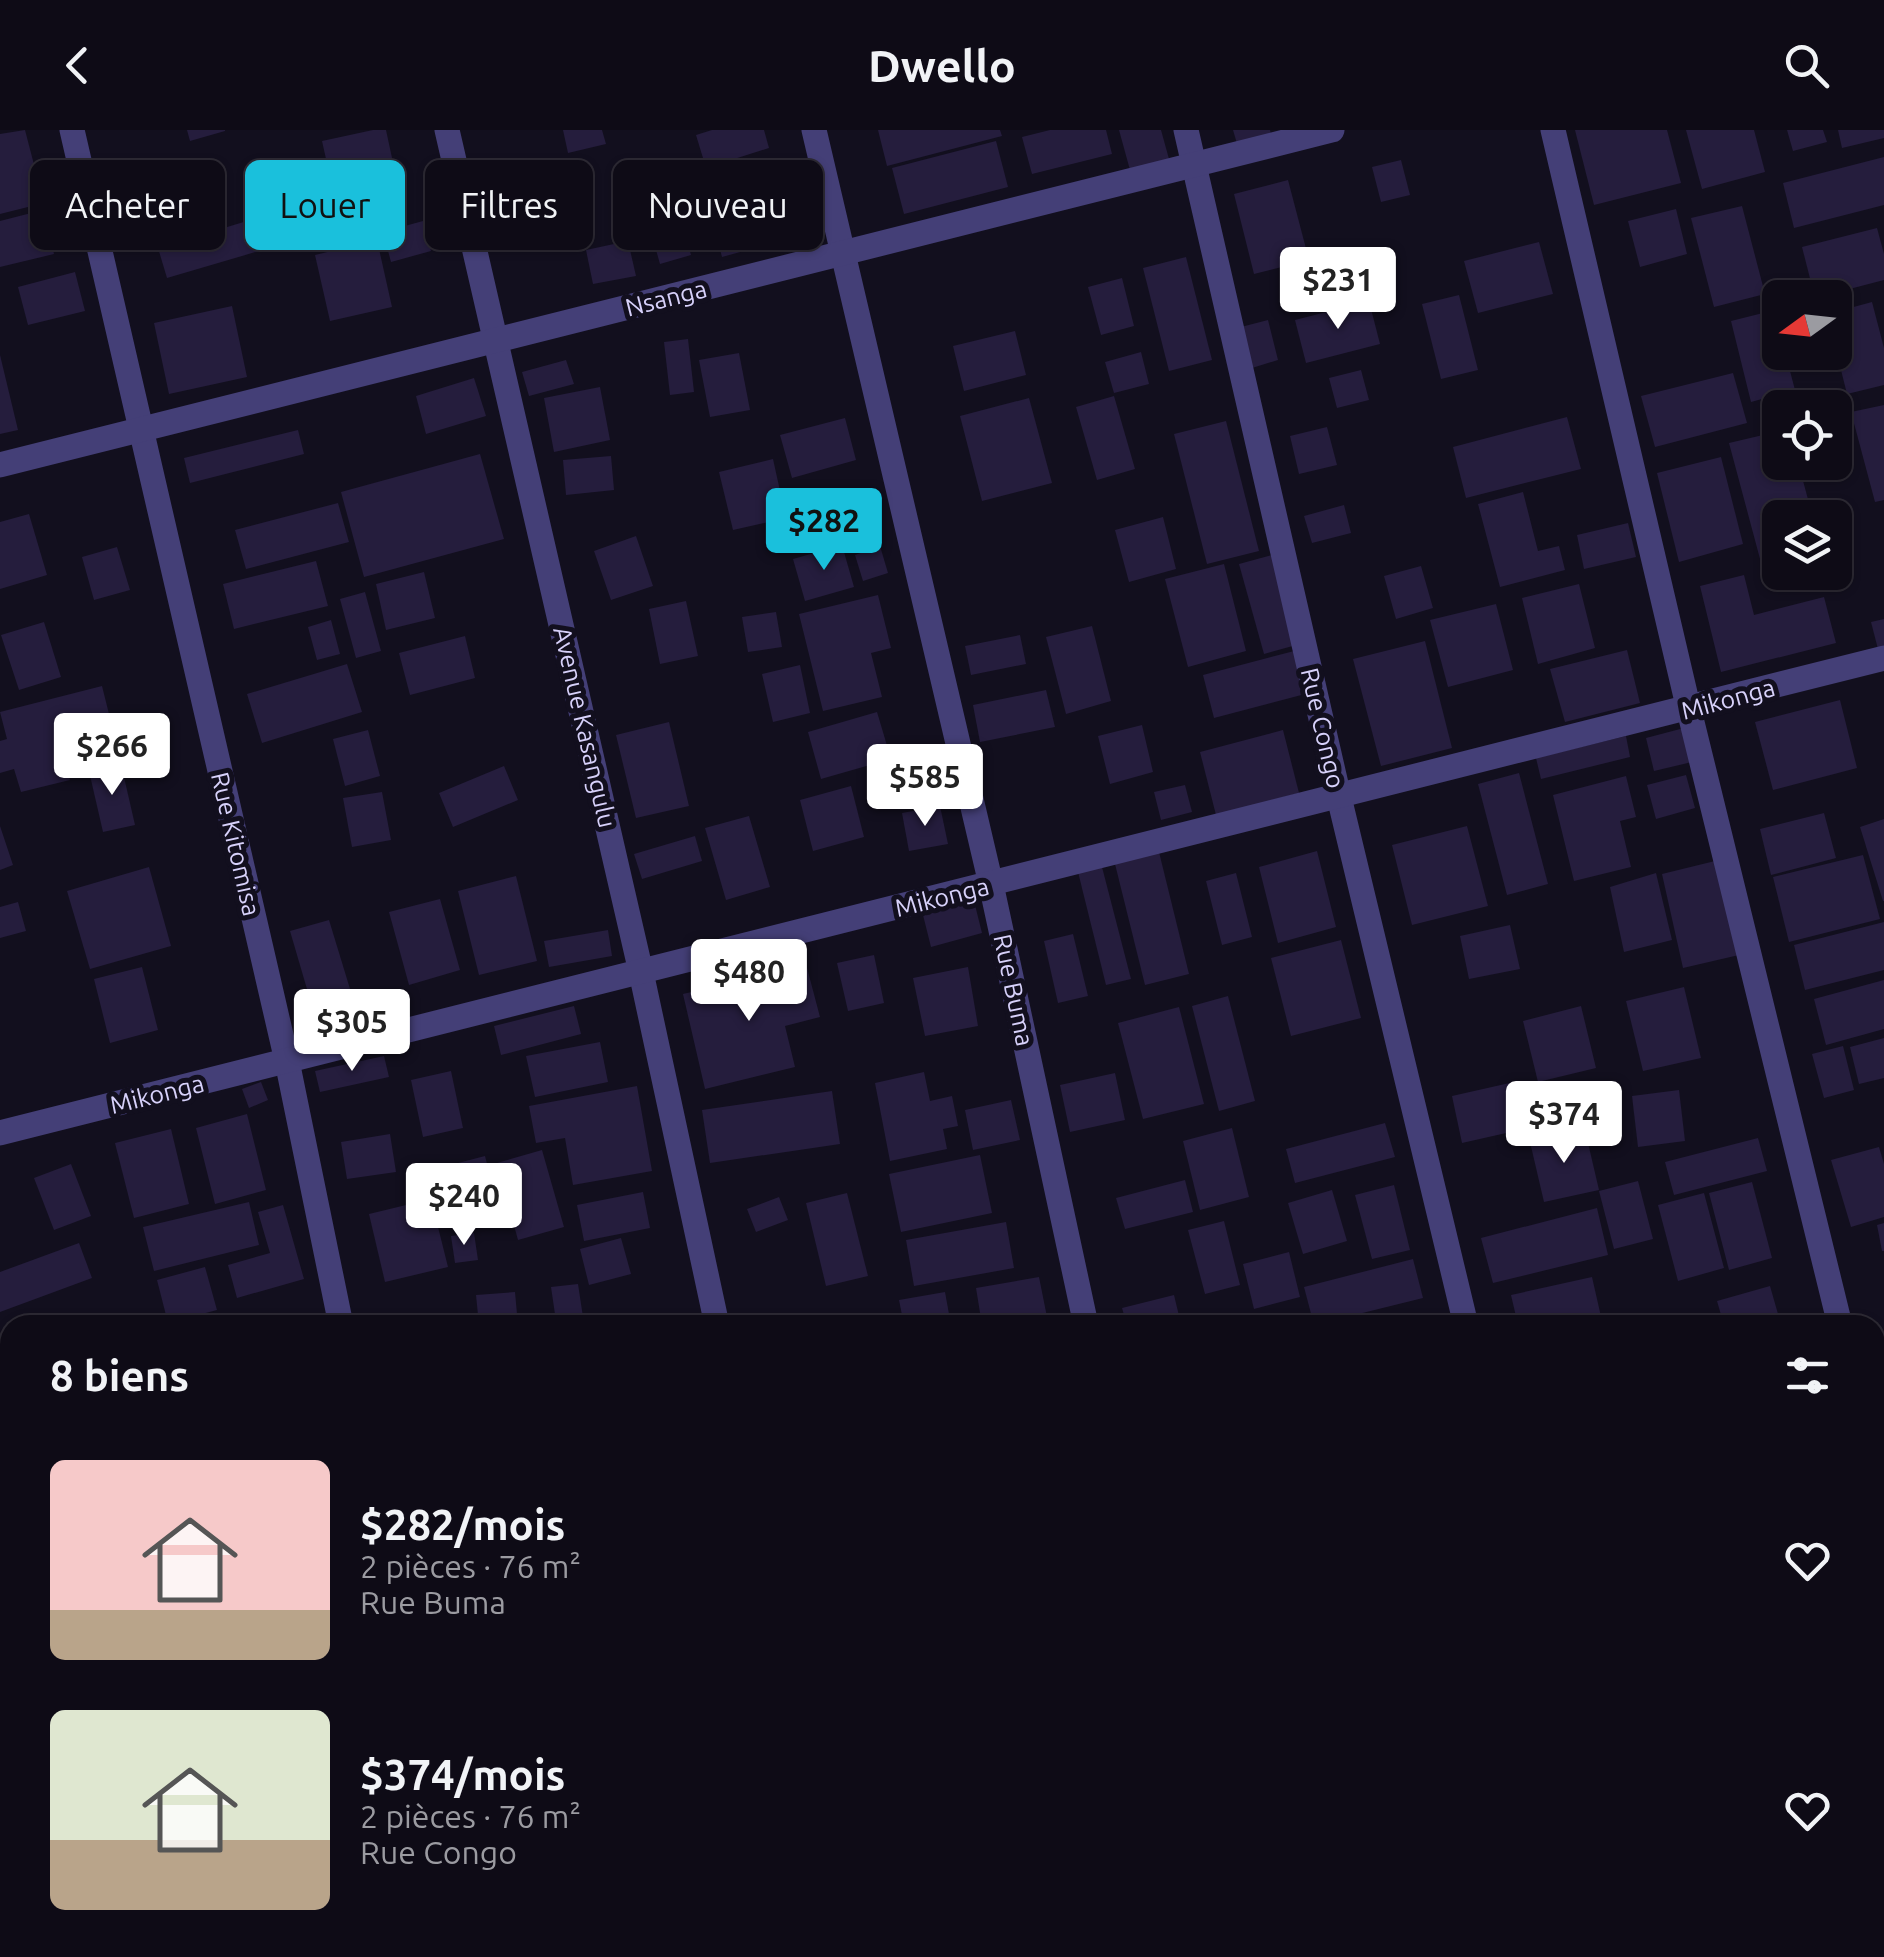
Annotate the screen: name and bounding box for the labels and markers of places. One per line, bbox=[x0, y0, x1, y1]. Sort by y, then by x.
pin: $231 bbox=[1279, 247, 1397, 332]
pin: $282 bbox=[765, 488, 883, 573]
pin: $266 bbox=[53, 713, 171, 798]
pin: $585 bbox=[866, 744, 984, 829]
pin: $480 bbox=[690, 939, 808, 1024]
pin: $305 bbox=[293, 989, 411, 1074]
pin: $374 bbox=[1505, 1081, 1623, 1166]
pin: $240 bbox=[405, 1163, 523, 1248]

